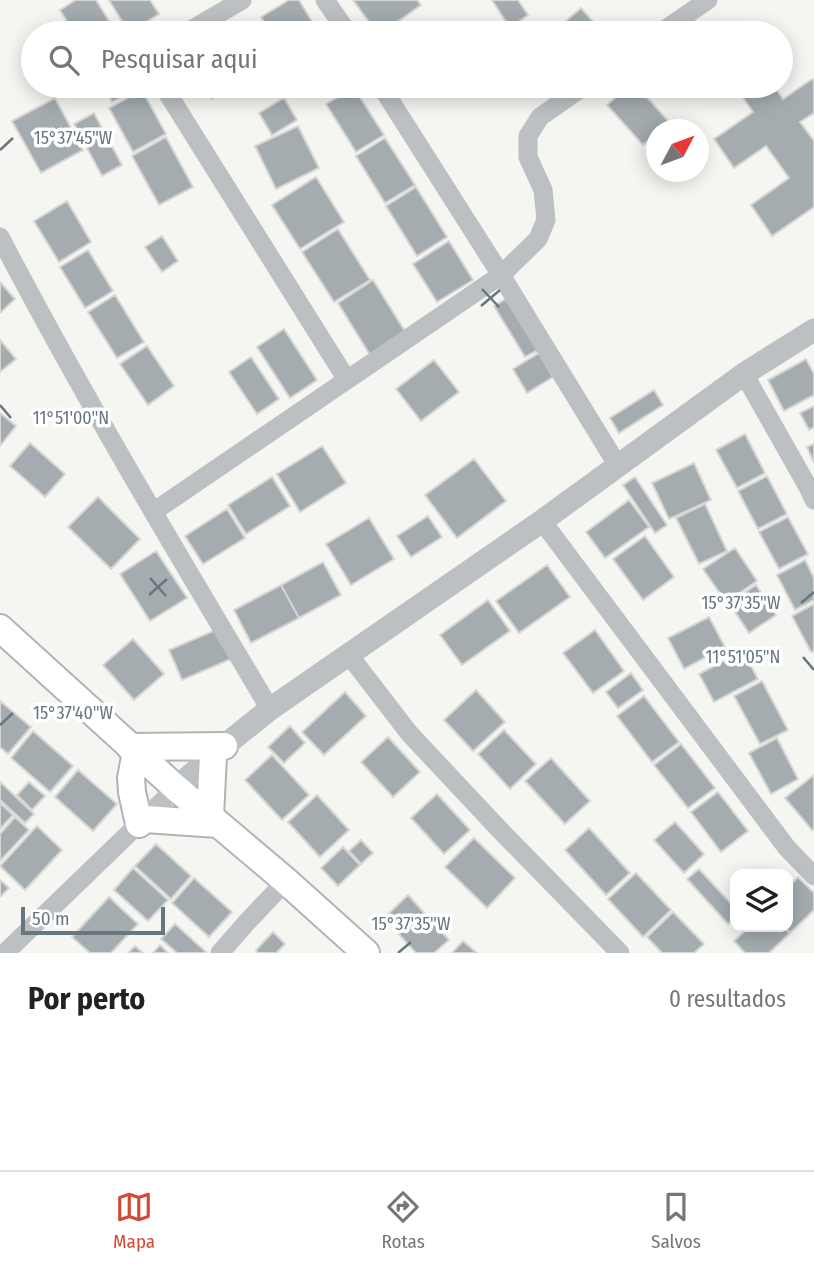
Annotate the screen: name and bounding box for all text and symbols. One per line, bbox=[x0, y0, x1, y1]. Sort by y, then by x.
search box bbox=[21, 21, 793, 98]
icon: search bbox=[45, 41, 83, 79]
text: Pesquisar aqui bbox=[101, 44, 258, 75]
north arrow bbox=[646, 119, 709, 182]
text: 15°37'45"W bbox=[34, 127, 113, 149]
text: 11°51'00"N bbox=[33, 407, 109, 429]
text: 15°37'35"W bbox=[702, 592, 781, 614]
text: 11°51'05"N bbox=[706, 646, 780, 668]
text: 15°37'40"W bbox=[33, 702, 114, 724]
map controls bbox=[730, 869, 793, 932]
button: layers bbox=[730, 869, 793, 932]
scale bar bbox=[21, 904, 164, 936]
text: 50 m bbox=[32, 907, 70, 930]
text: 15°37'35"W bbox=[372, 913, 451, 935]
text: Por perto bbox=[28, 981, 145, 1017]
text: 0 resultados bbox=[669, 985, 786, 1013]
tab: Mapa bbox=[113, 1188, 155, 1253]
tab: Rotas bbox=[381, 1188, 425, 1253]
tab: Salvos bbox=[651, 1188, 701, 1253]

